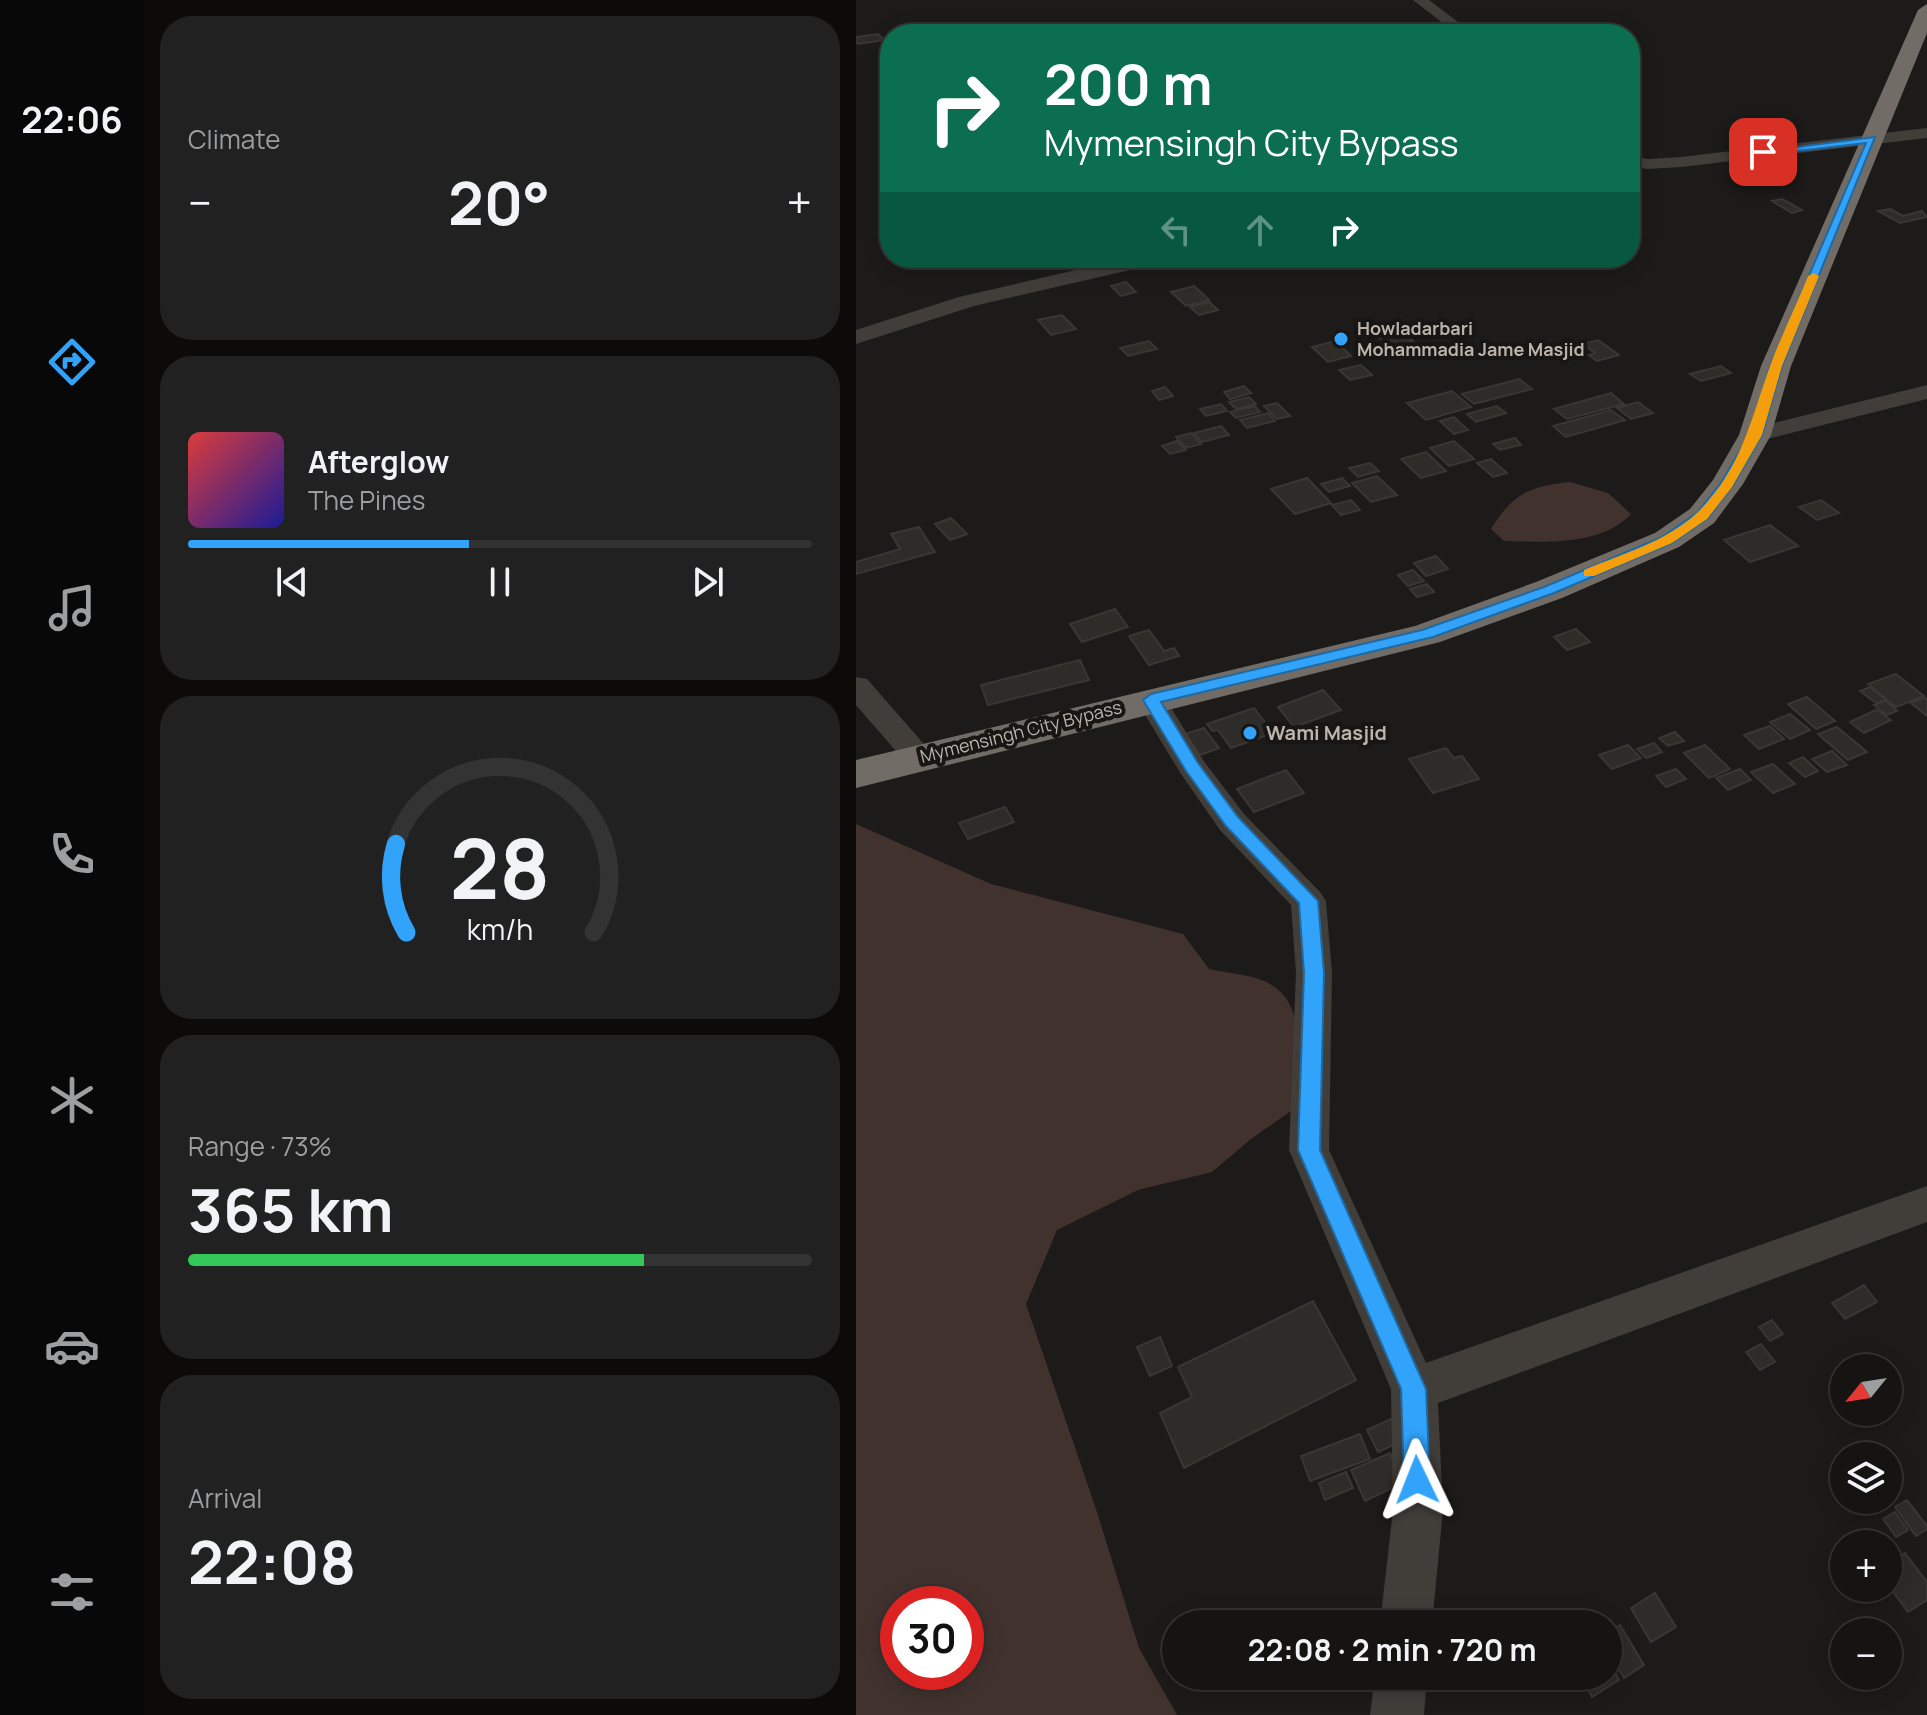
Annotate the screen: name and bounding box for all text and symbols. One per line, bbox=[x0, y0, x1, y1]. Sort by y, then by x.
text: 200 m bbox=[1044, 45, 1213, 122]
icon: right bbox=[912, 56, 1016, 160]
text: 22:06 bbox=[21, 95, 123, 144]
text: Mymensingh City Bypass bbox=[1044, 118, 1459, 167]
pin bbox=[1729, 118, 1797, 186]
text: Climate bbox=[188, 121, 280, 157]
icon: arrive bbox=[1741, 130, 1785, 174]
text: 20° bbox=[448, 161, 550, 243]
text: − bbox=[188, 172, 212, 232]
text: + bbox=[787, 172, 812, 232]
icon: left bbox=[1154, 208, 1198, 252]
icon: ahead bbox=[1238, 208, 1282, 252]
icon: right bbox=[1322, 208, 1366, 252]
place label: Howladarbari Mohammadia Jame Masjid bbox=[1357, 316, 1585, 361]
marker: Howladarbari Mohammadia Jame Masjid bbox=[1332, 330, 1350, 348]
icon: directions bbox=[44, 334, 100, 390]
text: Afterglow bbox=[308, 441, 449, 482]
text: The Pines bbox=[308, 482, 425, 518]
icon: previous bbox=[270, 560, 314, 604]
icon: pause bbox=[478, 560, 522, 604]
icon: next bbox=[686, 560, 730, 604]
icon: music bbox=[44, 580, 100, 636]
street label: Mymensingh City Bypass bbox=[917, 694, 1124, 768]
place label: Wami Masjid bbox=[1266, 719, 1387, 746]
marker: Wami Masjid bbox=[1241, 724, 1259, 742]
text: 28 bbox=[450, 810, 550, 924]
icon: phone bbox=[44, 826, 100, 882]
text: km/h bbox=[467, 911, 533, 950]
icon: climate bbox=[44, 1072, 100, 1128]
text: Range · 73% bbox=[188, 1128, 332, 1164]
text: 365 km bbox=[188, 1168, 394, 1250]
icon: car bbox=[44, 1318, 100, 1374]
north arrow bbox=[1830, 1354, 1902, 1426]
map controls bbox=[1830, 1354, 1902, 1690]
position arrow bbox=[1375, 1438, 1459, 1522]
button: layers bbox=[1830, 1442, 1902, 1514]
text: Arrival bbox=[188, 1480, 262, 1516]
text: 22:08 bbox=[188, 1520, 356, 1602]
button: + bbox=[1830, 1530, 1902, 1602]
icon: filters bbox=[44, 1564, 100, 1620]
speed limit sign: 30 bbox=[880, 1586, 984, 1690]
button: − bbox=[1830, 1618, 1902, 1690]
text: 22:08 · 2 min · 720 m bbox=[1248, 1629, 1536, 1670]

